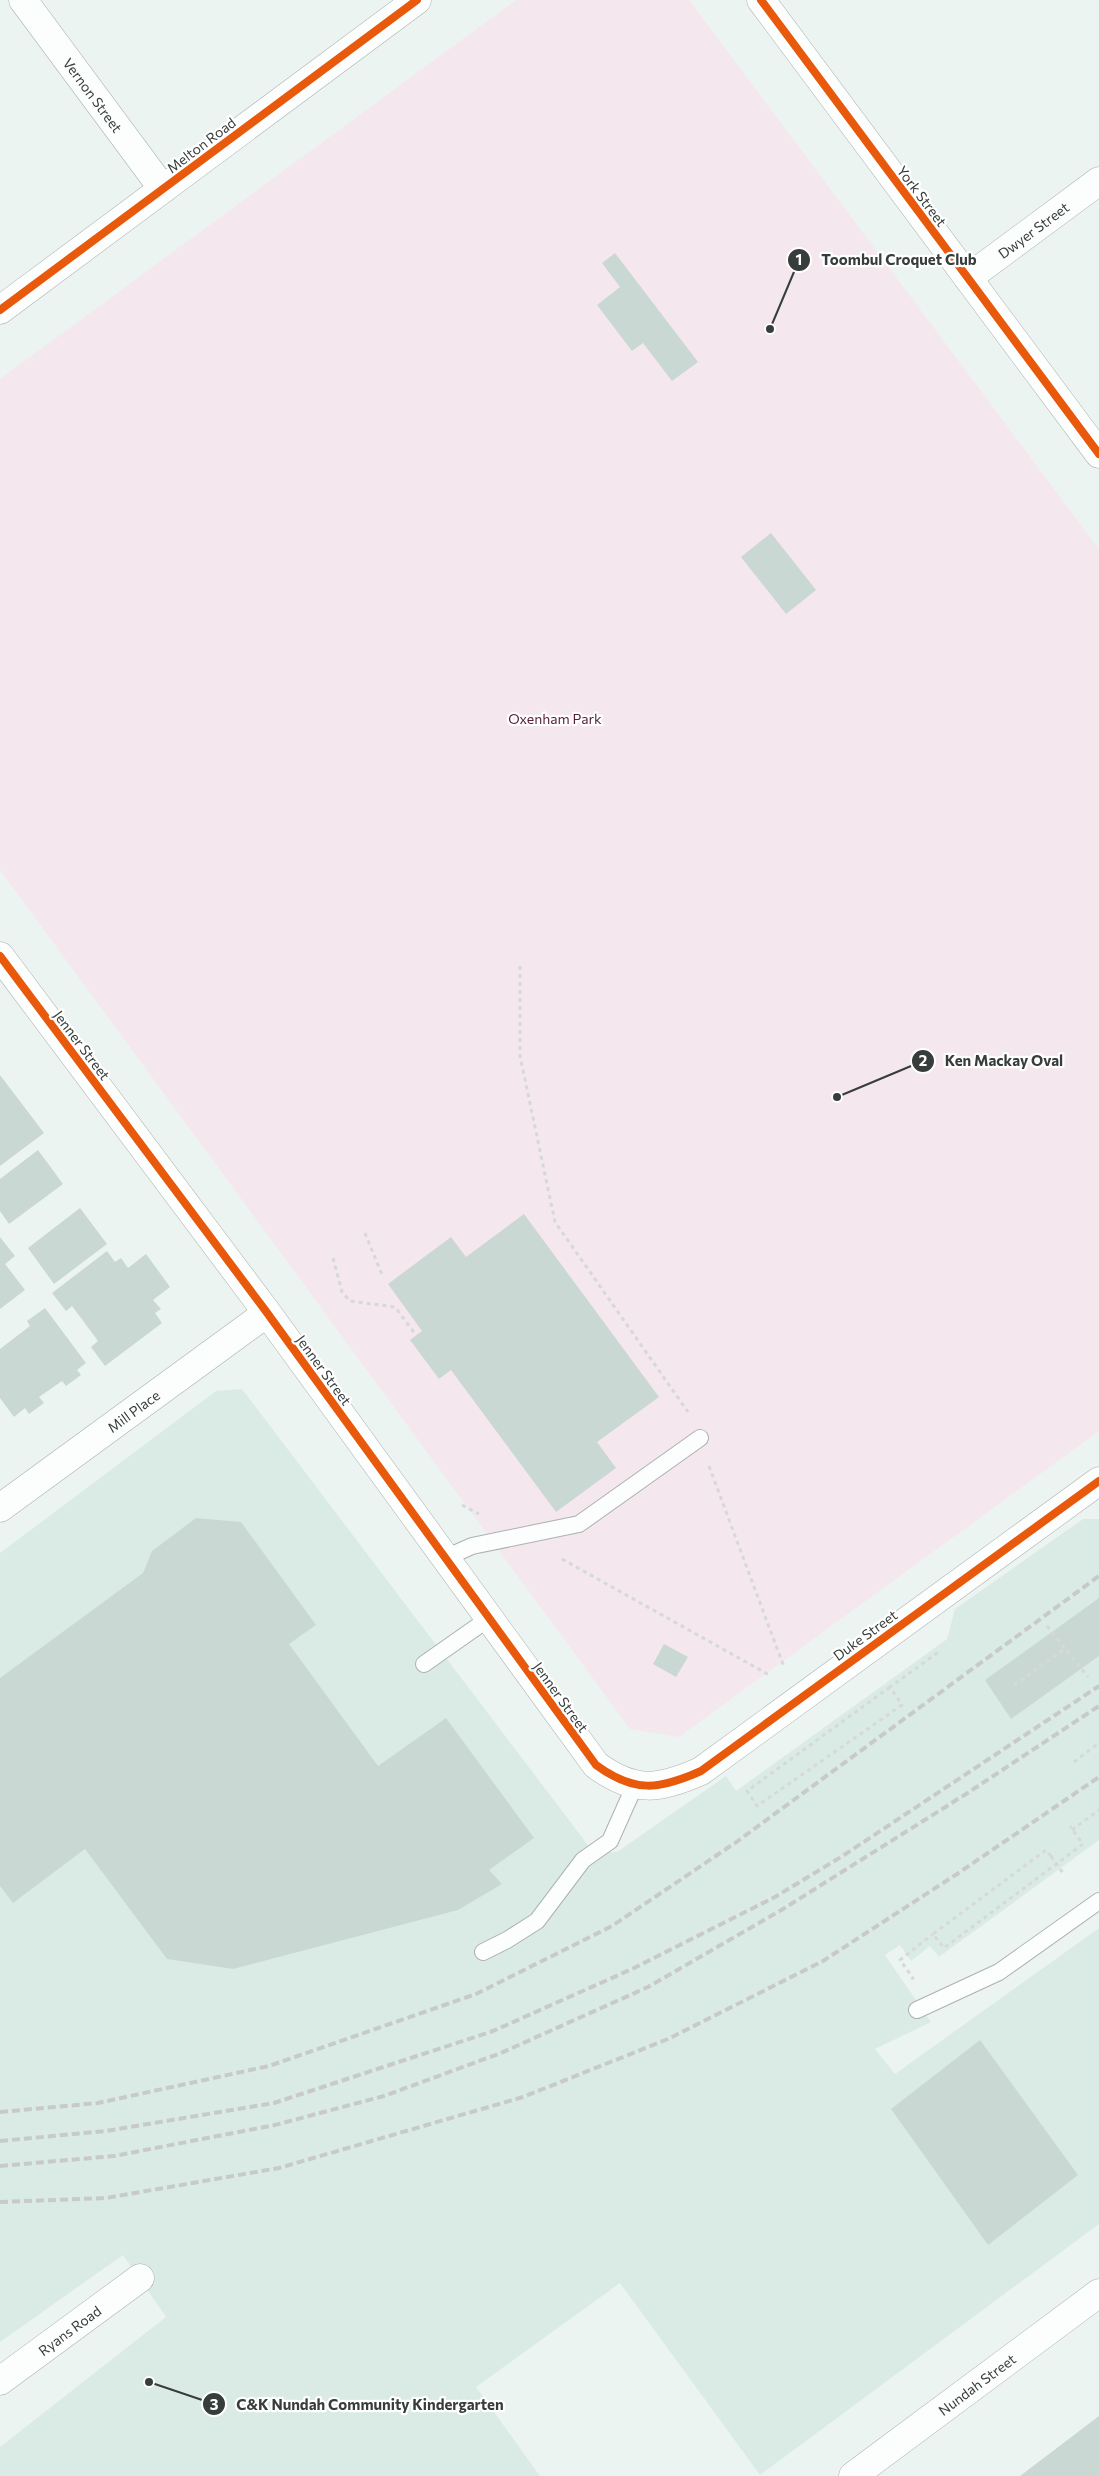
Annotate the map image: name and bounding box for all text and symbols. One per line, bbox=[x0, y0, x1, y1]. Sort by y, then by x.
street label: Vernon Street bbox=[60, 54, 127, 136]
street label: Melton Road bbox=[163, 114, 239, 176]
street label: York Street bbox=[894, 162, 950, 230]
street label: Dwyer Street bbox=[994, 198, 1072, 262]
callout: Toombul Croquet Club bbox=[787, 245, 987, 275]
text: 1 bbox=[796, 250, 802, 268]
text: Toombul Croquet Club bbox=[821, 250, 977, 268]
park label: Oxenham Park bbox=[508, 710, 602, 727]
street label: Jenner Street bbox=[50, 1007, 114, 1083]
callout: Ken Mackay Oval bbox=[910, 1046, 1073, 1076]
text: 2 bbox=[919, 1051, 927, 1069]
text: Ken Mackay Oval bbox=[945, 1051, 1063, 1069]
street label: Jenner Street bbox=[293, 1332, 355, 1409]
street label: Mill Place bbox=[104, 1386, 163, 1435]
street label: Duke Street bbox=[830, 1606, 901, 1664]
street label: Jenner Street bbox=[530, 1659, 592, 1736]
street label: Ryans Road bbox=[35, 2301, 104, 2359]
street label: Nundah Street bbox=[935, 2350, 1019, 2418]
callout: C&K Nundah Community Kindergarten bbox=[201, 2389, 513, 2419]
text: 3 bbox=[210, 2395, 219, 2413]
text: C&K Nundah Community Kindergarten bbox=[236, 2395, 504, 2413]

